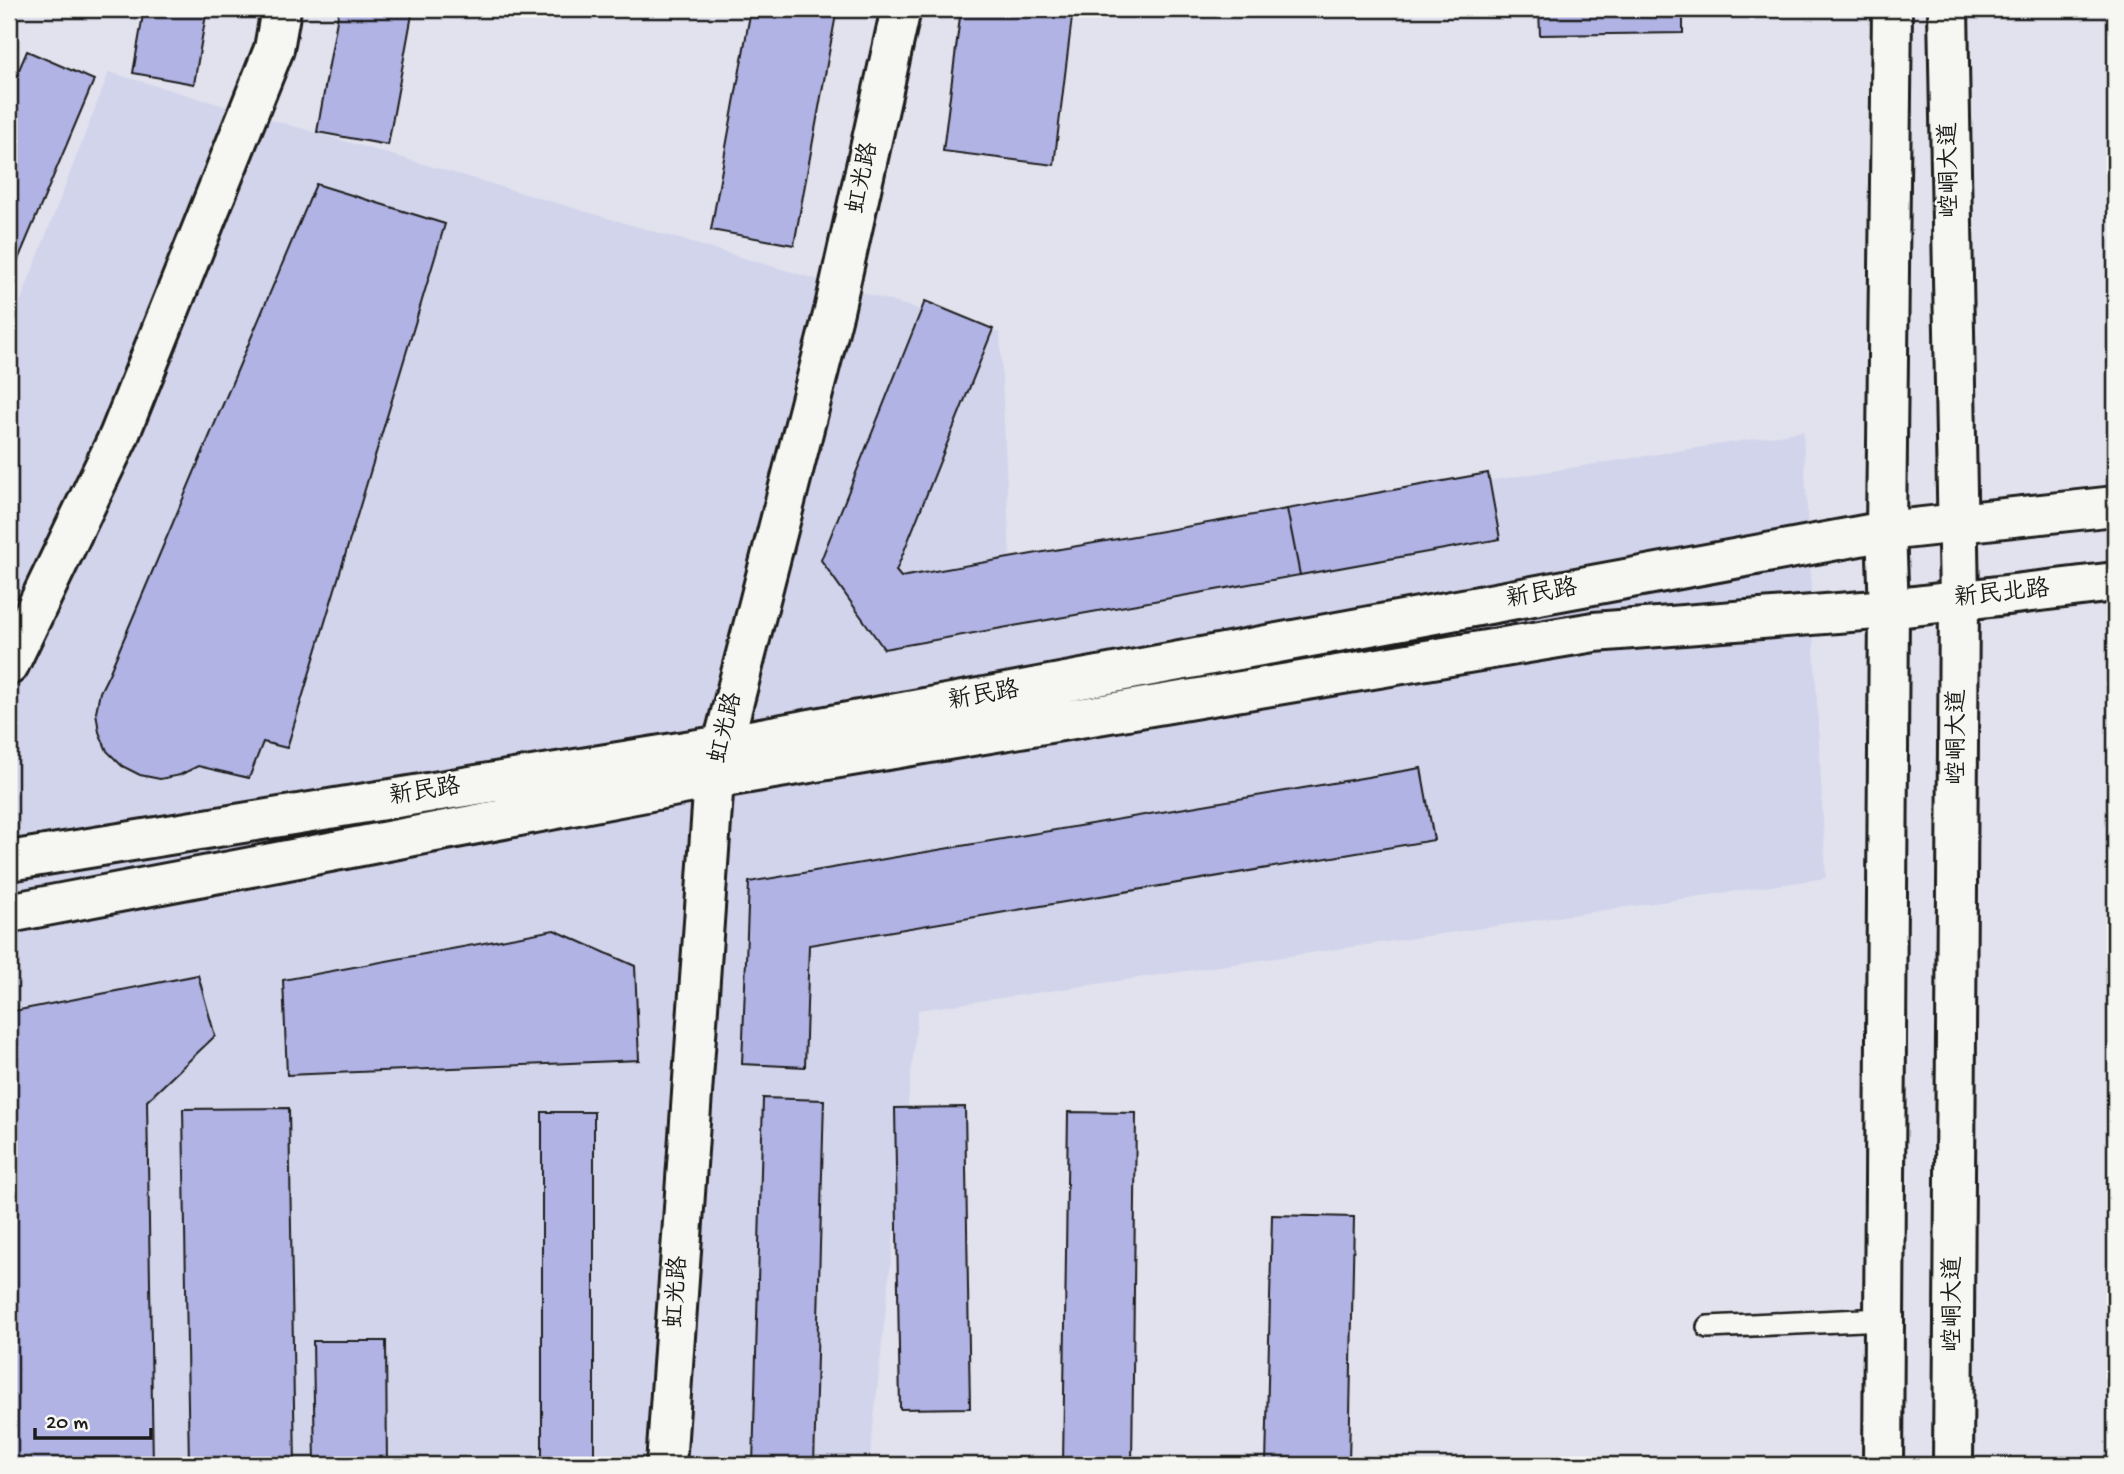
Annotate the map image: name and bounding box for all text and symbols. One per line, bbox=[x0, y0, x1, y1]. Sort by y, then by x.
street label: 崆峒大道 bbox=[1935, 122, 1966, 218]
street label: 虹光路 bbox=[840, 139, 886, 216]
street label: 新民路 bbox=[1504, 572, 1580, 616]
street label: 新民北路 bbox=[1953, 574, 2051, 614]
street label: 新民路 bbox=[946, 674, 1022, 718]
street label: 虹光路 bbox=[702, 689, 750, 766]
street label: 崆峒大道 bbox=[1943, 689, 1973, 785]
street label: 新民路 bbox=[387, 771, 463, 813]
street label: 虹光路 bbox=[659, 1255, 695, 1329]
street label: 崆峒大道 bbox=[1939, 1256, 1969, 1352]
scale bar bbox=[35, 1397, 150, 1441]
text: 20 m bbox=[46, 1412, 88, 1437]

